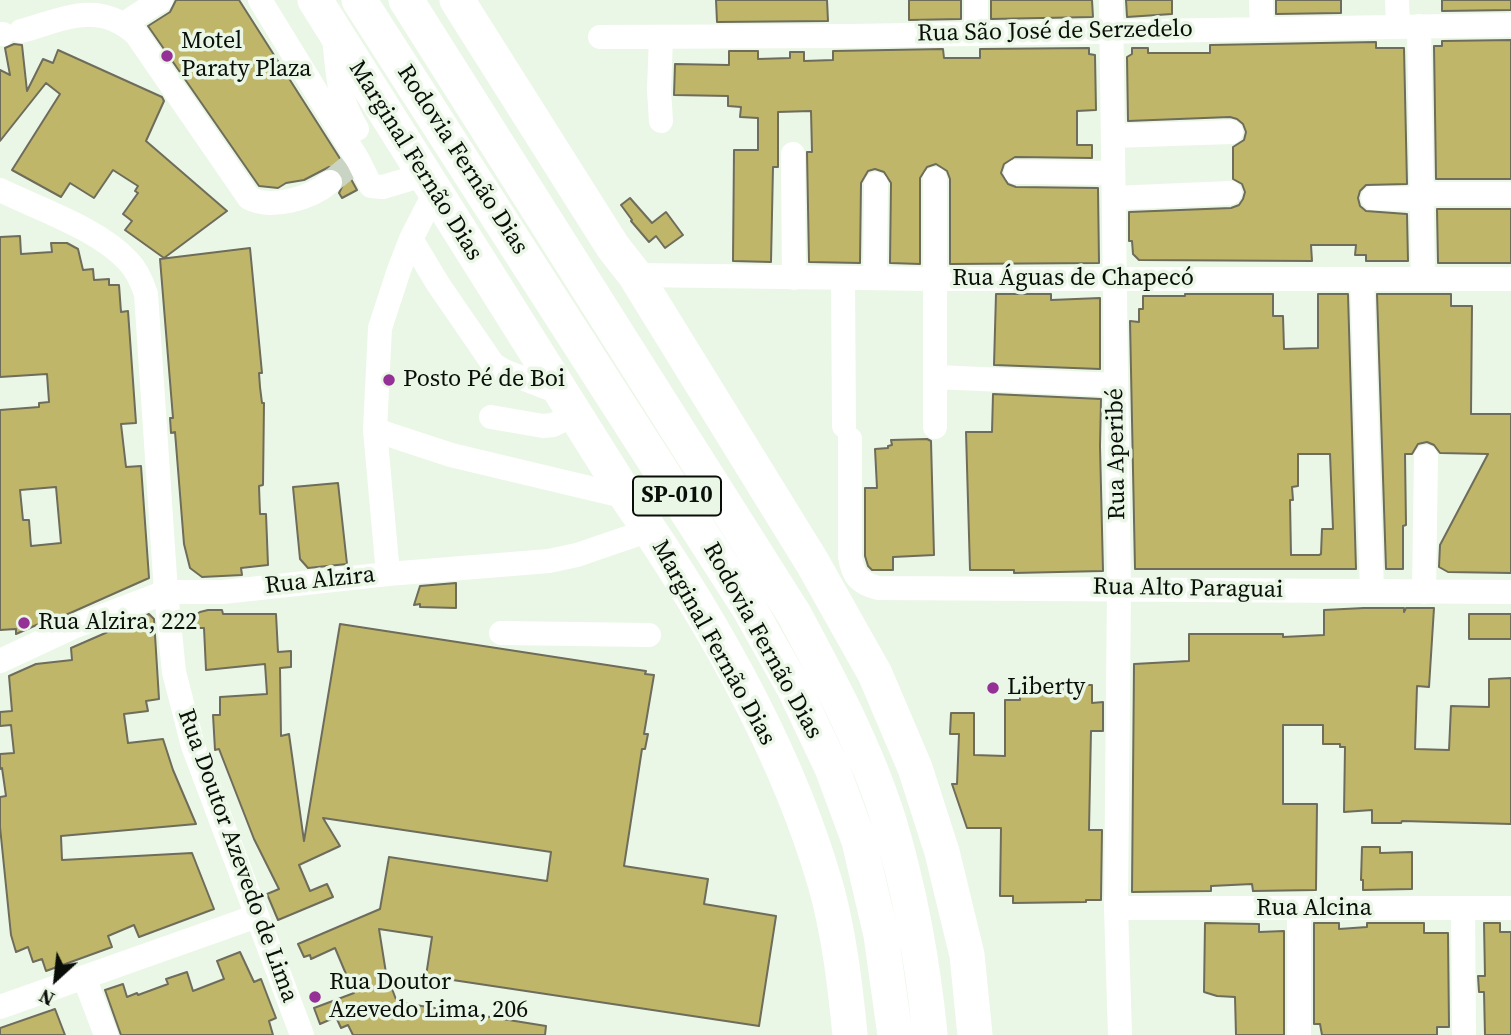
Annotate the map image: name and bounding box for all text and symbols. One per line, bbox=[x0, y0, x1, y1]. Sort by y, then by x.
street label: Rua São José de Serzedelo bbox=[917, 15, 1193, 49]
place label: Motel Paraty Plaza bbox=[181, 28, 311, 84]
marker: Motel Paraty Plaza bbox=[159, 48, 175, 64]
street label: Marginal Fernão Dias bbox=[342, 56, 488, 266]
street label: Rodovia Fernão Dias bbox=[390, 60, 534, 260]
street label: Rua Águas de Chapecó bbox=[952, 265, 1194, 293]
place label: Posto Pé de Boi bbox=[403, 366, 565, 394]
marker: Posto Pé de Boi bbox=[381, 372, 397, 388]
street label: Rua Aperibé bbox=[1101, 388, 1133, 520]
road number: SP-010 bbox=[633, 476, 721, 516]
street label: Marginal Fernão Dias bbox=[645, 535, 781, 751]
street label: Rodovia Fernão Dias bbox=[696, 538, 828, 744]
street label: Rua Alzira bbox=[264, 561, 376, 601]
street label: Rua Alto Paraguai bbox=[1092, 573, 1284, 605]
place label: Rua Alzira, 222 bbox=[38, 609, 197, 637]
marker: Rua Alzira, 222 bbox=[16, 615, 32, 631]
place label: Liberty bbox=[1007, 674, 1085, 702]
marker: Liberty bbox=[985, 680, 1001, 696]
street label: Rua Doutor Azevedo de Lima bbox=[171, 706, 303, 1006]
street label: Rua Alcina bbox=[1256, 895, 1372, 923]
north arrow bbox=[21, 944, 91, 1014]
place label: Rua Doutor Azevedo Lima, 206 bbox=[329, 969, 528, 1025]
text: N bbox=[34, 983, 59, 1012]
marker: Rua Doutor Azevedo Lima, 206 bbox=[307, 989, 323, 1005]

